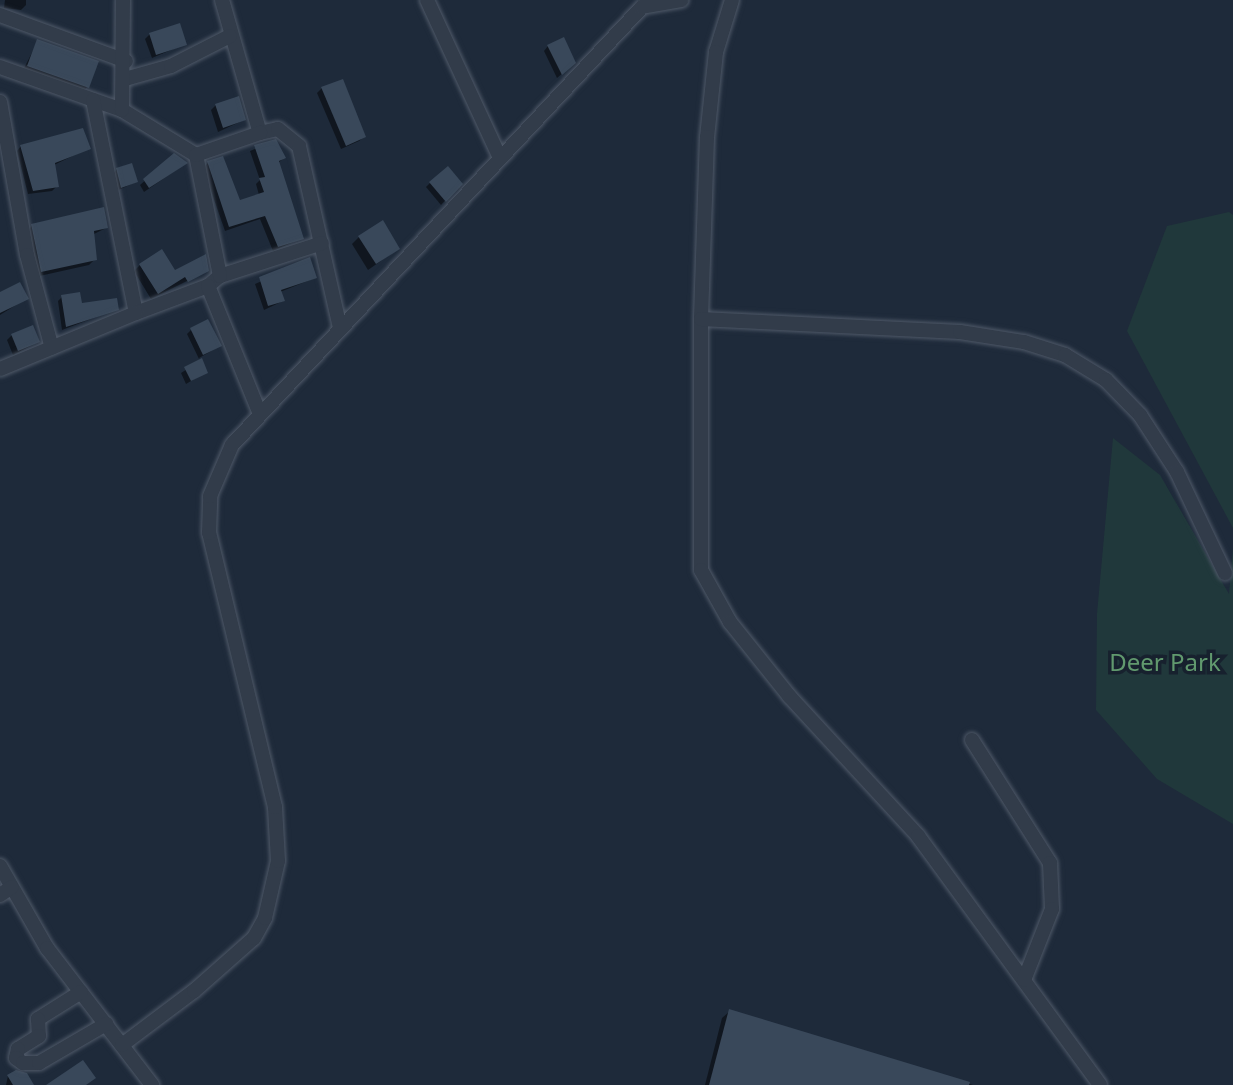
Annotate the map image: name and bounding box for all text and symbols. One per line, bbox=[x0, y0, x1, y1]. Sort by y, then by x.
park label: Deer Park bbox=[1109, 648, 1221, 676]

